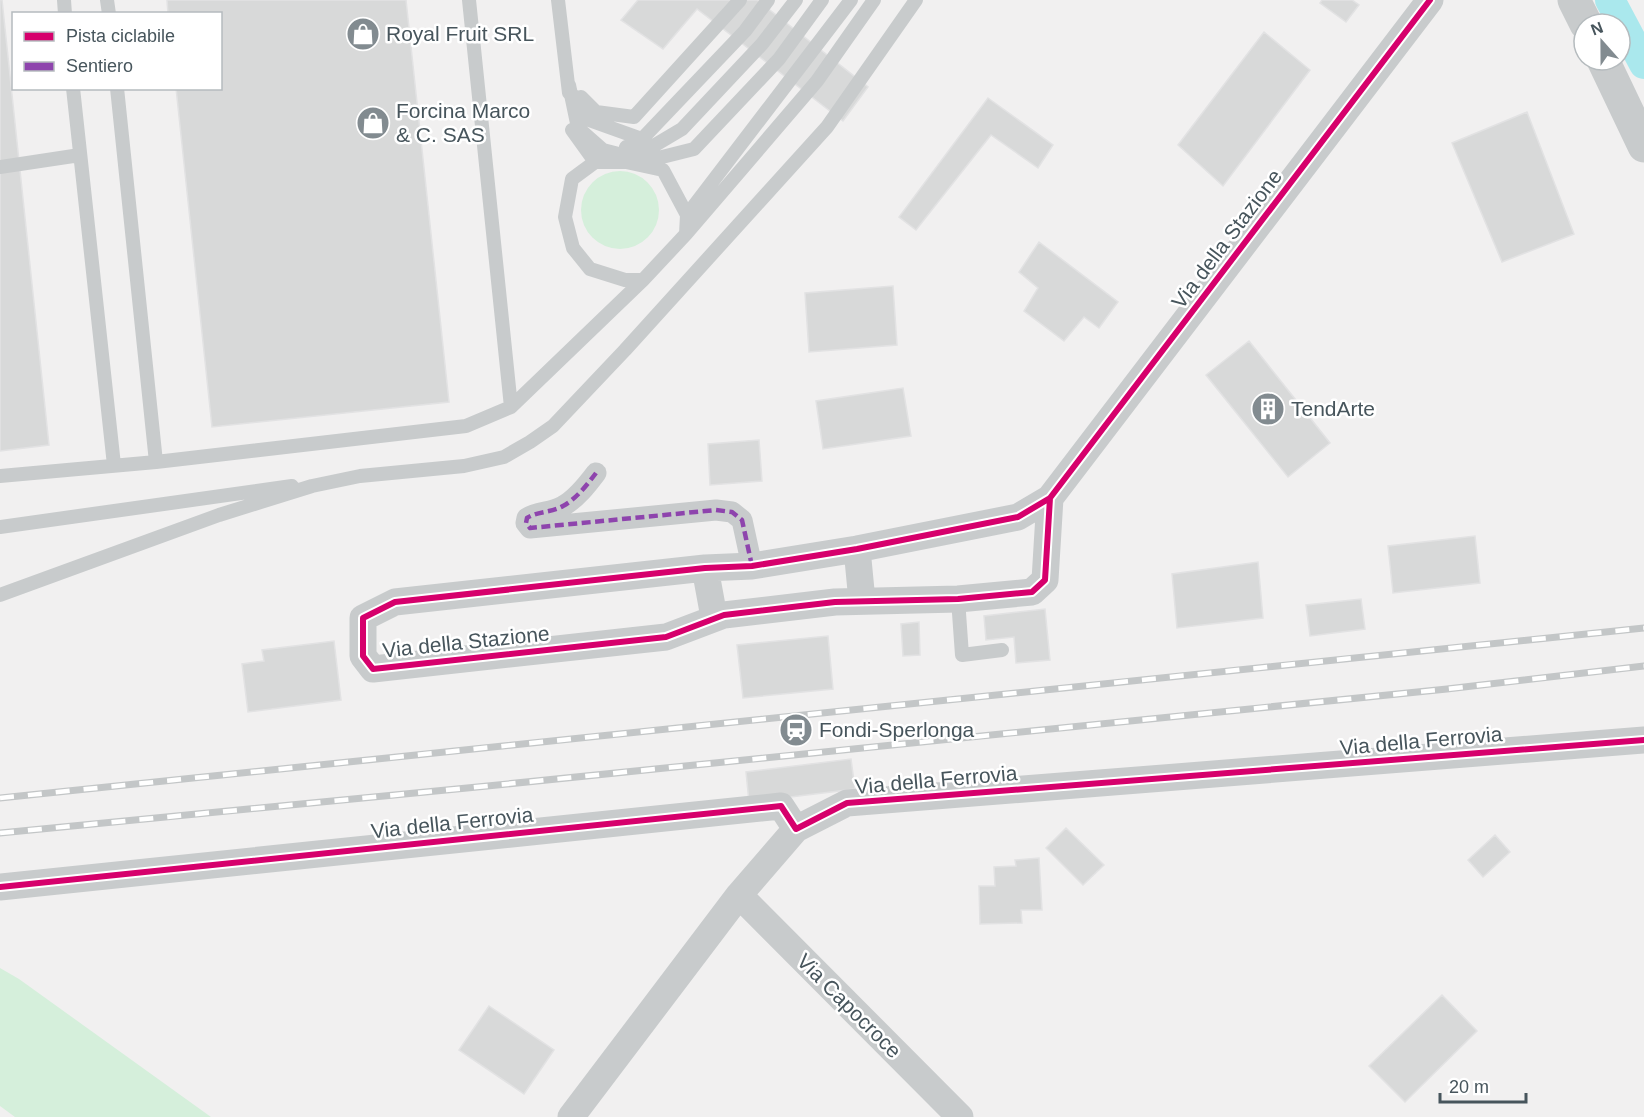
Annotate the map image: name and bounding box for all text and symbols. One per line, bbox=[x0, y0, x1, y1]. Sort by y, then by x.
legend bbox=[12, 12, 222, 90]
north arrow bbox=[1572, 12, 1632, 72]
shop icon: Royal Fruit SRL bbox=[345, 16, 381, 52]
text: N bbox=[1588, 18, 1605, 38]
place label: Royal Fruit SRL bbox=[386, 22, 534, 45]
text: Pista ciclabile bbox=[66, 26, 175, 46]
text: Sentiero bbox=[66, 56, 133, 76]
place label: Forcina Marco & C. SAS bbox=[396, 99, 530, 146]
shop icon: Forcina Marco & C. SAS bbox=[355, 105, 391, 141]
street label: Via della Stazione bbox=[1167, 165, 1286, 313]
building icon: TendArte bbox=[1250, 391, 1286, 427]
place label: TendArte bbox=[1291, 397, 1375, 420]
street label: Via della Stazione bbox=[381, 621, 551, 662]
station icon: Fondi-Sperlonga bbox=[778, 712, 814, 748]
place label: Fondi-Sperlonga bbox=[819, 718, 975, 741]
street label: Via della Ferrovia bbox=[1339, 722, 1503, 759]
street label: Via della Ferrovia bbox=[854, 761, 1018, 798]
street label: Via della Ferrovia bbox=[370, 803, 535, 842]
street label: Via Capocroce bbox=[793, 949, 906, 1062]
scale bar bbox=[1440, 1066, 1526, 1104]
text: 20 m bbox=[1449, 1077, 1489, 1097]

